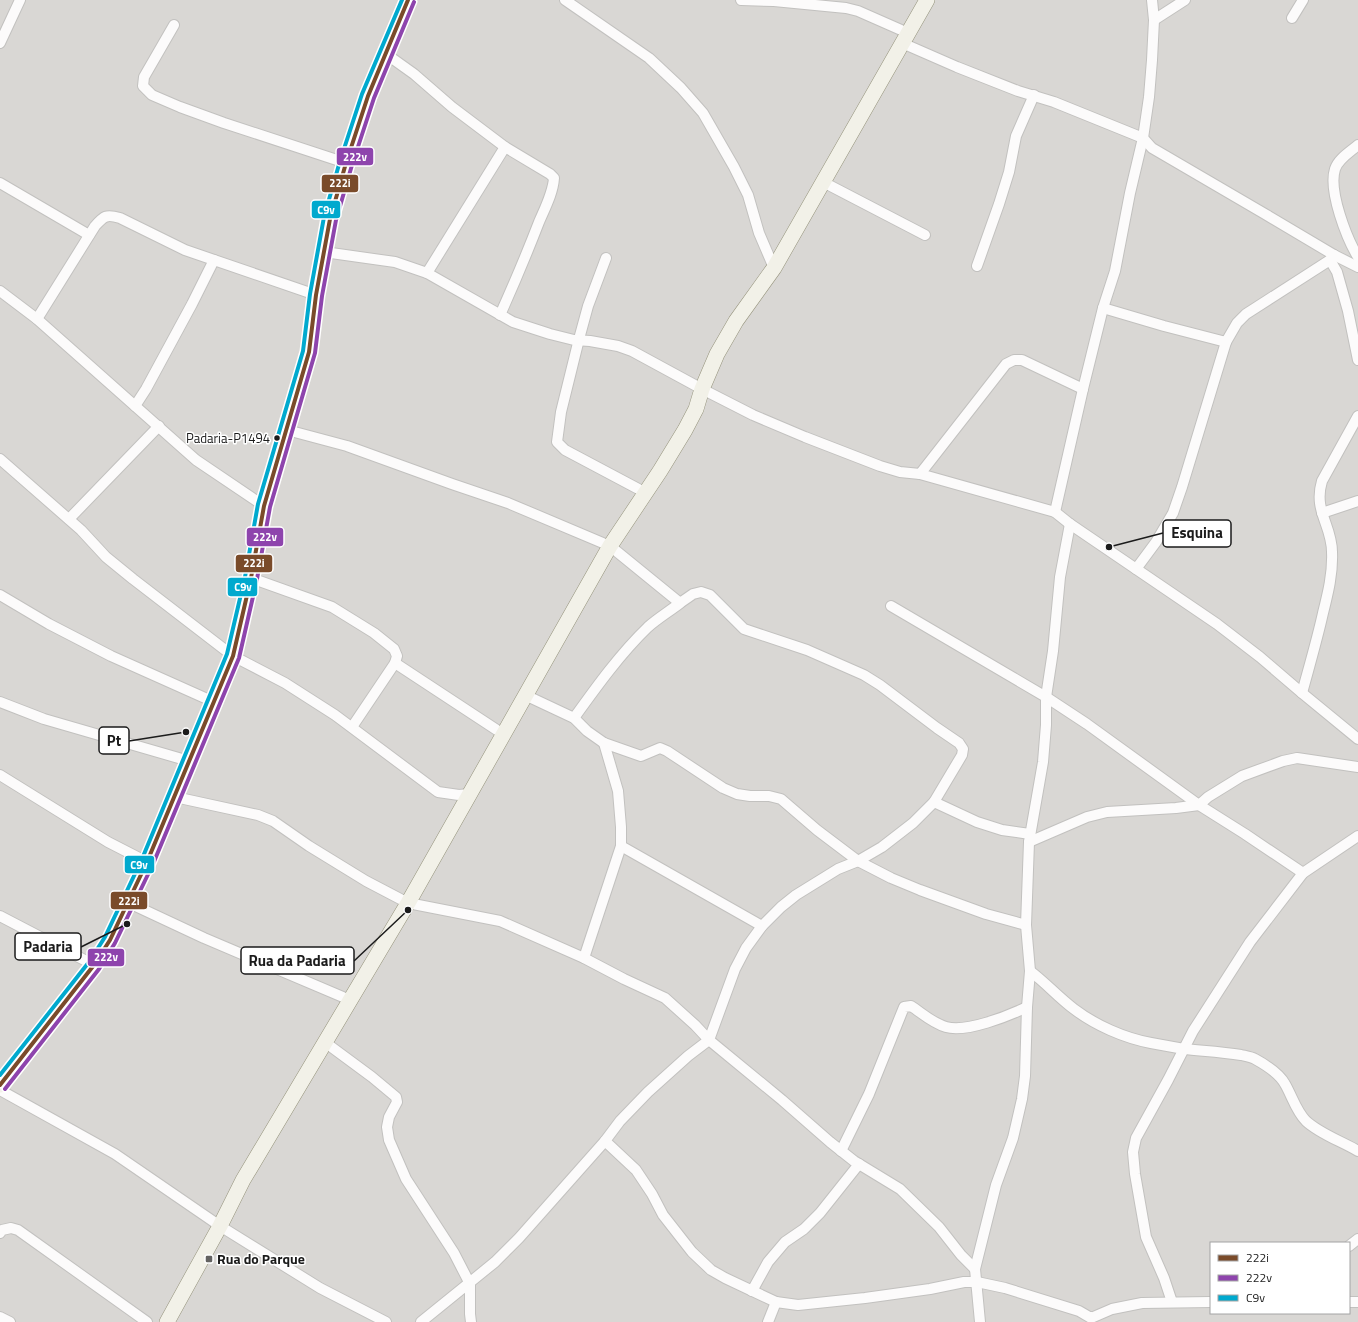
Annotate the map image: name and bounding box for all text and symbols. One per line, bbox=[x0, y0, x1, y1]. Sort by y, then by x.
line badge: 222v bbox=[336, 147, 374, 166]
text: 222v bbox=[343, 149, 367, 165]
line badge: 222i bbox=[321, 174, 359, 193]
text: 222i bbox=[329, 175, 351, 191]
line badge: C9v bbox=[311, 200, 341, 219]
text: C9v bbox=[317, 202, 335, 218]
place label: Padaria-P1494 bbox=[186, 428, 270, 448]
marker: Padaria-P1494 bbox=[272, 433, 282, 443]
callout: Esquina bbox=[1163, 520, 1231, 547]
text: Esquina bbox=[1171, 521, 1223, 544]
line badge: 222v bbox=[246, 527, 284, 547]
text: 222v bbox=[253, 529, 277, 545]
line badge: 222i bbox=[235, 554, 273, 573]
text: 222i bbox=[243, 555, 265, 571]
line badge: C9v bbox=[227, 577, 258, 597]
text: C9v bbox=[234, 579, 252, 595]
callout: Pt bbox=[99, 727, 129, 754]
text: Pt bbox=[107, 729, 122, 752]
line badge: C9v bbox=[124, 855, 155, 874]
text: C9v bbox=[130, 857, 148, 873]
line badge: 222i bbox=[110, 891, 148, 910]
text: 222i bbox=[118, 893, 140, 909]
callout: Padaria bbox=[15, 933, 81, 960]
text: Padaria bbox=[23, 935, 73, 958]
callout: Rua da Padaria bbox=[241, 947, 354, 974]
line badge: 222v bbox=[87, 948, 125, 967]
text: 222v bbox=[94, 949, 118, 965]
text: Rua da Padaria bbox=[248, 949, 346, 972]
legend bbox=[1210, 1242, 1350, 1314]
place label: Rua do Parque bbox=[217, 1248, 305, 1269]
text: 222i bbox=[1246, 1248, 1269, 1267]
marker: Rua do Parque bbox=[204, 1254, 214, 1264]
text: 222v bbox=[1246, 1268, 1272, 1287]
text: C9v bbox=[1246, 1288, 1265, 1307]

